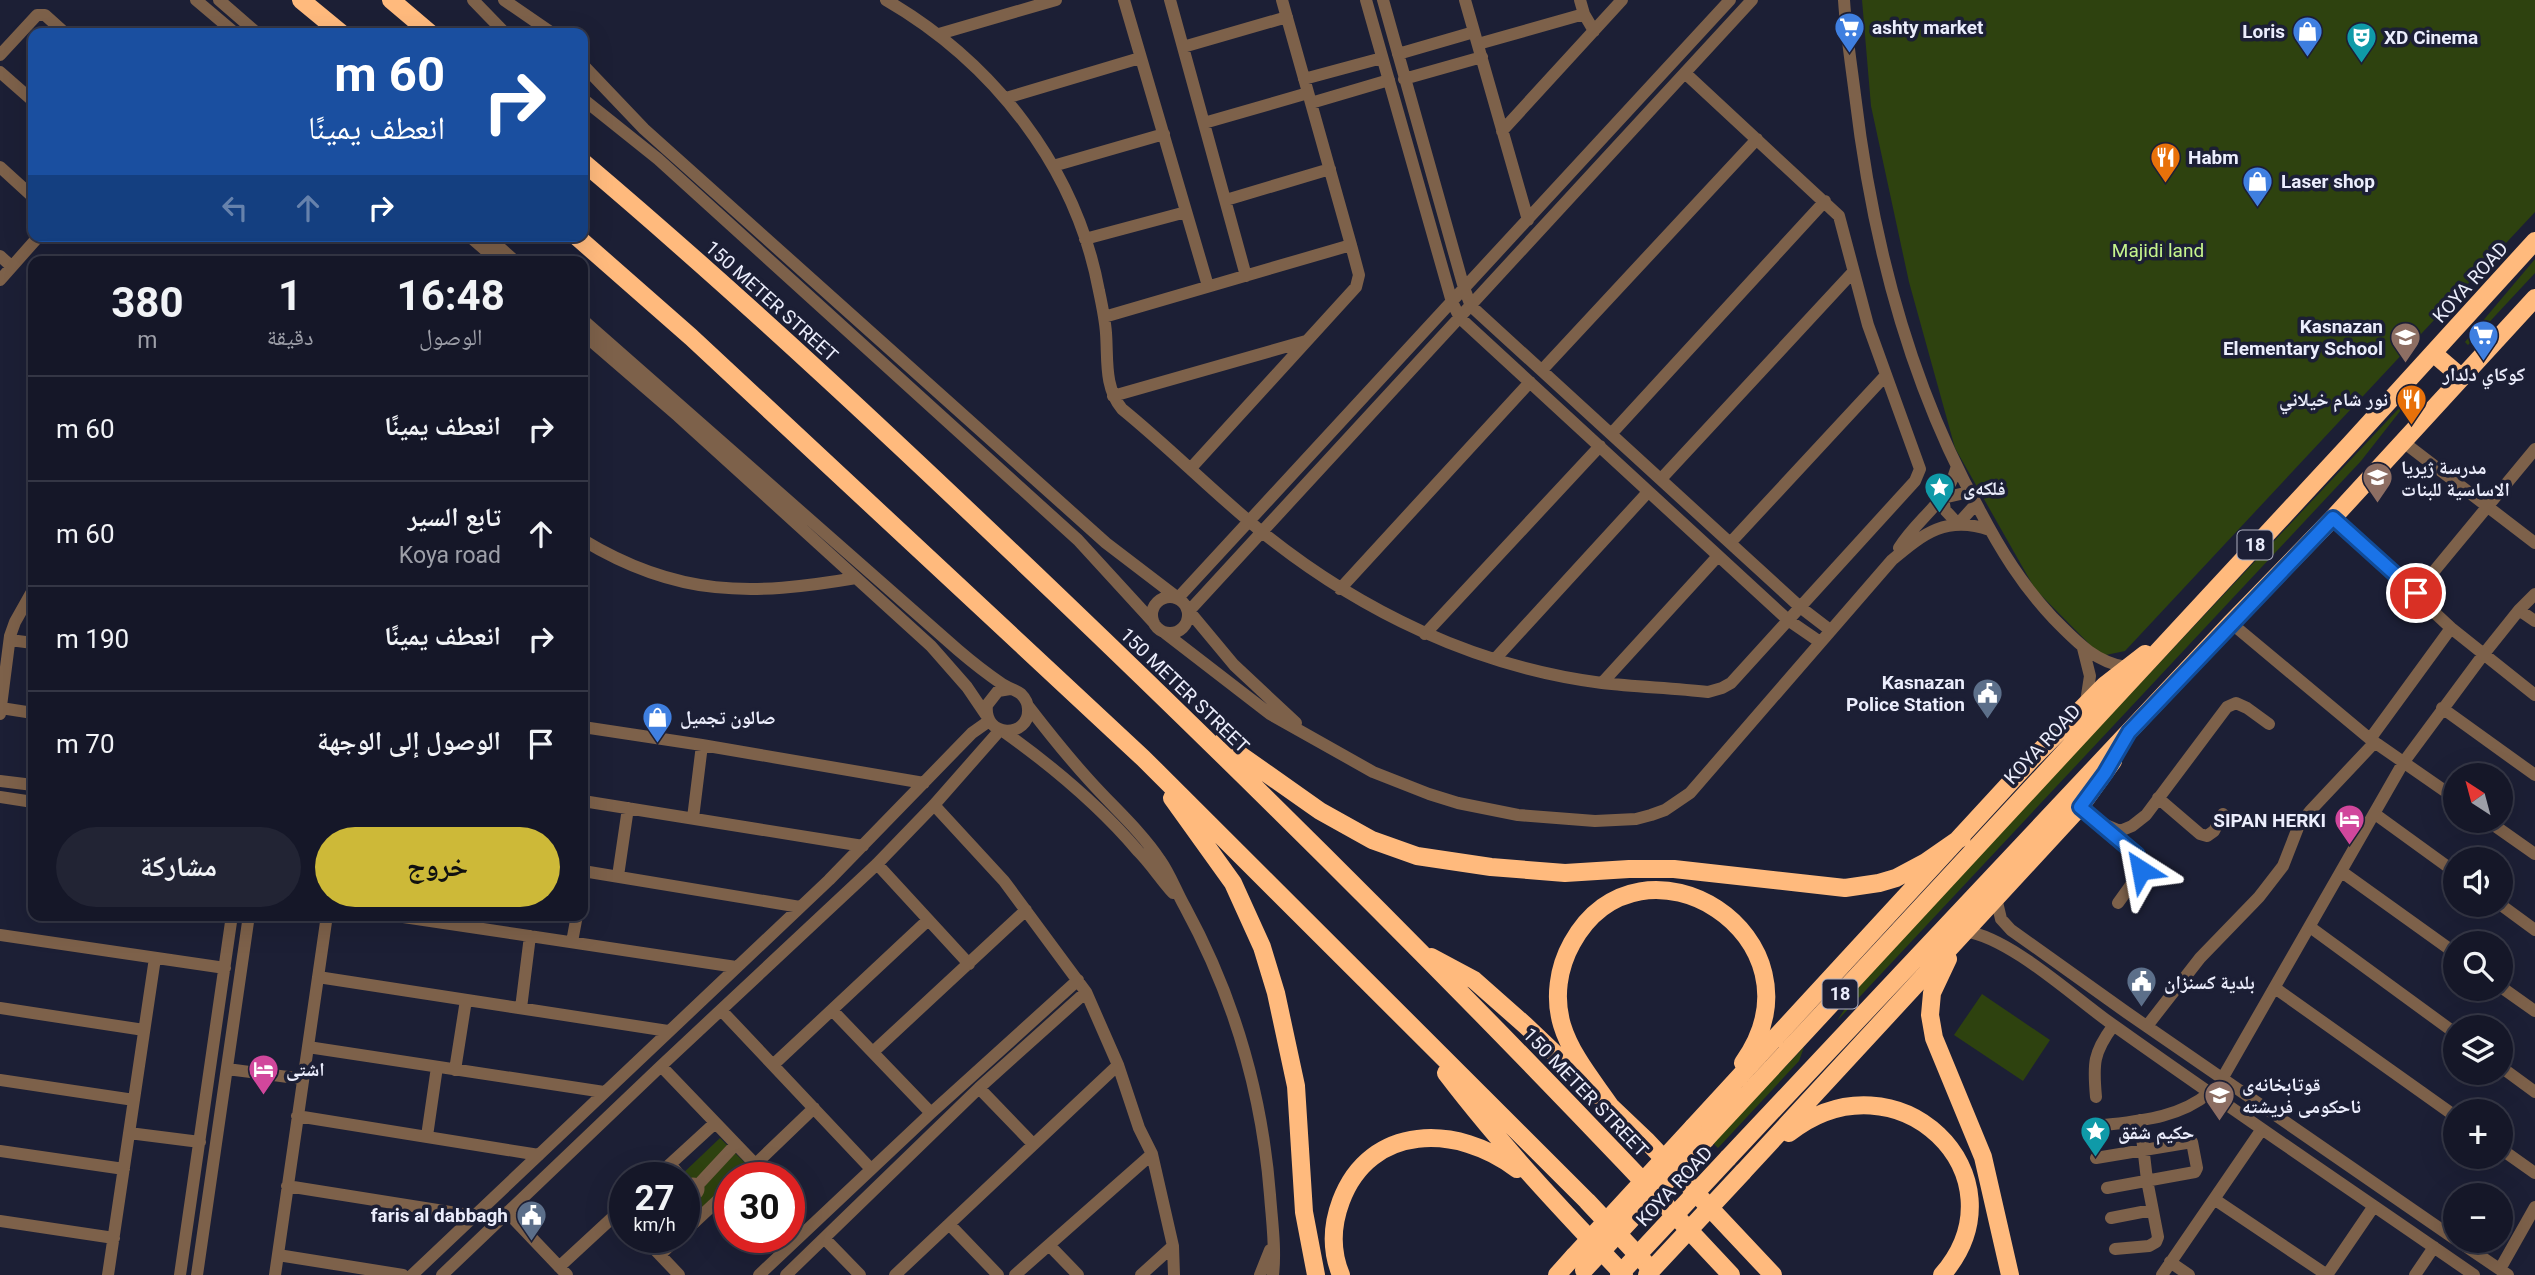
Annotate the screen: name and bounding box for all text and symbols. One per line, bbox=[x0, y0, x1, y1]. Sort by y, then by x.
supermarket icon: ashty market bbox=[1832, 10, 1866, 54]
shop icon: Loris bbox=[2291, 14, 2325, 58]
place label: ashty market bbox=[1872, 16, 1984, 39]
place label: Loris bbox=[2242, 20, 2285, 43]
theatre icon: XD Cinema bbox=[2344, 20, 2378, 64]
place label: XD Cinema bbox=[2384, 26, 2478, 49]
text: 60 m bbox=[334, 46, 445, 103]
icon: right bbox=[469, 56, 560, 147]
text: انعطف يمينًا bbox=[308, 109, 445, 147]
restaurant icon: Habm bbox=[2148, 140, 2182, 184]
place label: Habm bbox=[2188, 146, 2239, 169]
shop icon: Laser shop bbox=[2241, 164, 2275, 208]
place label: Laser shop bbox=[2281, 170, 2375, 193]
icon: left bbox=[216, 189, 254, 227]
icon: ahead bbox=[289, 189, 327, 227]
icon: right bbox=[362, 189, 400, 227]
street label: 150 METER STREET bbox=[701, 236, 843, 367]
street label: KOYA ROAD bbox=[2428, 237, 2513, 328]
park label: Majidi land bbox=[2112, 239, 2204, 262]
text: 1 bbox=[278, 271, 302, 320]
text: 16:48 bbox=[397, 271, 505, 320]
text: 380 bbox=[111, 278, 183, 327]
place label: Kasnazan Elementary School bbox=[2223, 315, 2383, 360]
supermarket icon: كوكاي دلدار bbox=[2467, 318, 2501, 362]
school or university icon: Kasnazan Elementary School bbox=[2389, 320, 2423, 364]
text: دقيقة bbox=[267, 324, 313, 351]
text: الوصول bbox=[419, 324, 483, 351]
text: m bbox=[137, 327, 157, 354]
place label: كوكاي دلدار bbox=[2442, 363, 2526, 390]
restaurant icon: نور شام خيلاني bbox=[2394, 382, 2428, 426]
place label: نور شام خيلاني bbox=[2279, 388, 2388, 415]
icon: right bbox=[522, 410, 560, 448]
text: انعطف يمينًا bbox=[384, 411, 501, 441]
text: 60 m bbox=[56, 414, 115, 444]
place label: مدرسة ژيريا الاساسية للبنات bbox=[2401, 456, 2510, 501]
school or university icon: مدرسة ژيريا الاساسية للبنات bbox=[2361, 461, 2395, 505]
place icon: فلکەی bbox=[1923, 471, 1957, 515]
place label: فلکەی bbox=[1963, 477, 2006, 500]
text: تابع السير bbox=[408, 502, 501, 532]
icon: ahead bbox=[522, 515, 560, 553]
text: 60 m bbox=[56, 519, 115, 549]
road number: 18 bbox=[2238, 530, 2272, 560]
text: Koya road bbox=[399, 542, 501, 569]
pin bbox=[2386, 563, 2446, 623]
icon: arrive bbox=[2397, 574, 2435, 612]
icon: right bbox=[522, 620, 560, 658]
text: انعطف يمينًا bbox=[384, 621, 501, 651]
street label: 150 METER STREET bbox=[1115, 623, 1254, 758]
text: 190 m bbox=[56, 624, 129, 654]
place label: Kasnazan Police Station bbox=[1846, 671, 1965, 716]
public building icon: Kasnazan Police Station bbox=[1971, 676, 2005, 720]
street label: KOYA ROAD bbox=[1999, 699, 2085, 789]
shop icon: صالون تجميل bbox=[640, 700, 674, 744]
place label: صالون تجميل bbox=[680, 706, 776, 729]
icon: arrive bbox=[522, 725, 560, 763]
text: الوصول إلى الوجهة bbox=[317, 726, 501, 756]
text: 70 m bbox=[56, 729, 115, 759]
north arrow bbox=[2443, 763, 2513, 833]
map controls bbox=[2443, 763, 2513, 1253]
hotel icon: SIPAN HERKI bbox=[2332, 803, 2366, 847]
place label: SIPAN HERKI bbox=[2213, 809, 2326, 832]
button: مشاركة bbox=[56, 827, 301, 907]
button: خروج bbox=[315, 827, 560, 907]
position arrow bbox=[2104, 833, 2178, 907]
button: sound bbox=[2443, 847, 2513, 917]
button: search bbox=[2443, 931, 2513, 1001]
public building icon: بلدية كسنزان bbox=[2124, 965, 2158, 1009]
place label: بلدية كسنزان bbox=[2164, 971, 2255, 994]
road number: 18 bbox=[1822, 979, 1857, 1009]
button: layers bbox=[2443, 1015, 2513, 1085]
street label: 150 METER STREET bbox=[1518, 1023, 1653, 1162]
hotel icon: اشتی bbox=[246, 1052, 280, 1096]
place label: اشتی bbox=[286, 1058, 325, 1081]
place label: قوتابخانەی ناحکومی فریشتە bbox=[2242, 1073, 2361, 1118]
school or university icon: قوتابخانەی ناحکومی فریشتە bbox=[2202, 1078, 2236, 1122]
button: + bbox=[2443, 1099, 2513, 1169]
place icon: حكيم شقق bbox=[2078, 1115, 2112, 1159]
place label: حكيم شقق bbox=[2118, 1121, 2194, 1145]
street label: KOYA ROAD bbox=[1631, 1141, 1717, 1231]
speed limit sign: 30 bbox=[714, 1162, 805, 1253]
text: 27 bbox=[634, 1178, 675, 1219]
button: − bbox=[2443, 1183, 2513, 1253]
public building icon: faris al dabbagh bbox=[514, 1198, 548, 1242]
place label: faris al dabbagh bbox=[371, 1204, 508, 1227]
text: km/h bbox=[633, 1214, 676, 1235]

